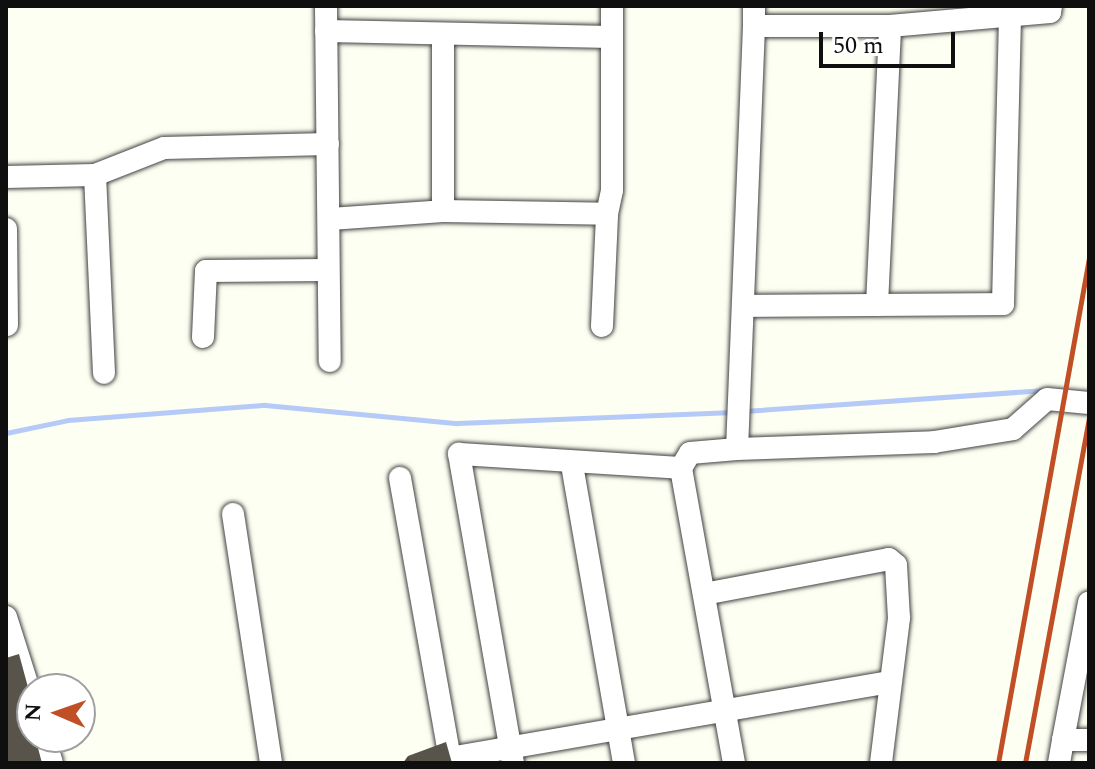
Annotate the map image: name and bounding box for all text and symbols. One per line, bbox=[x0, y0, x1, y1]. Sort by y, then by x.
scale bar bbox=[823, 16, 959, 66]
text: 50 m bbox=[833, 28, 884, 64]
north arrow bbox=[16, 673, 96, 753]
text: N bbox=[17, 703, 50, 722]

